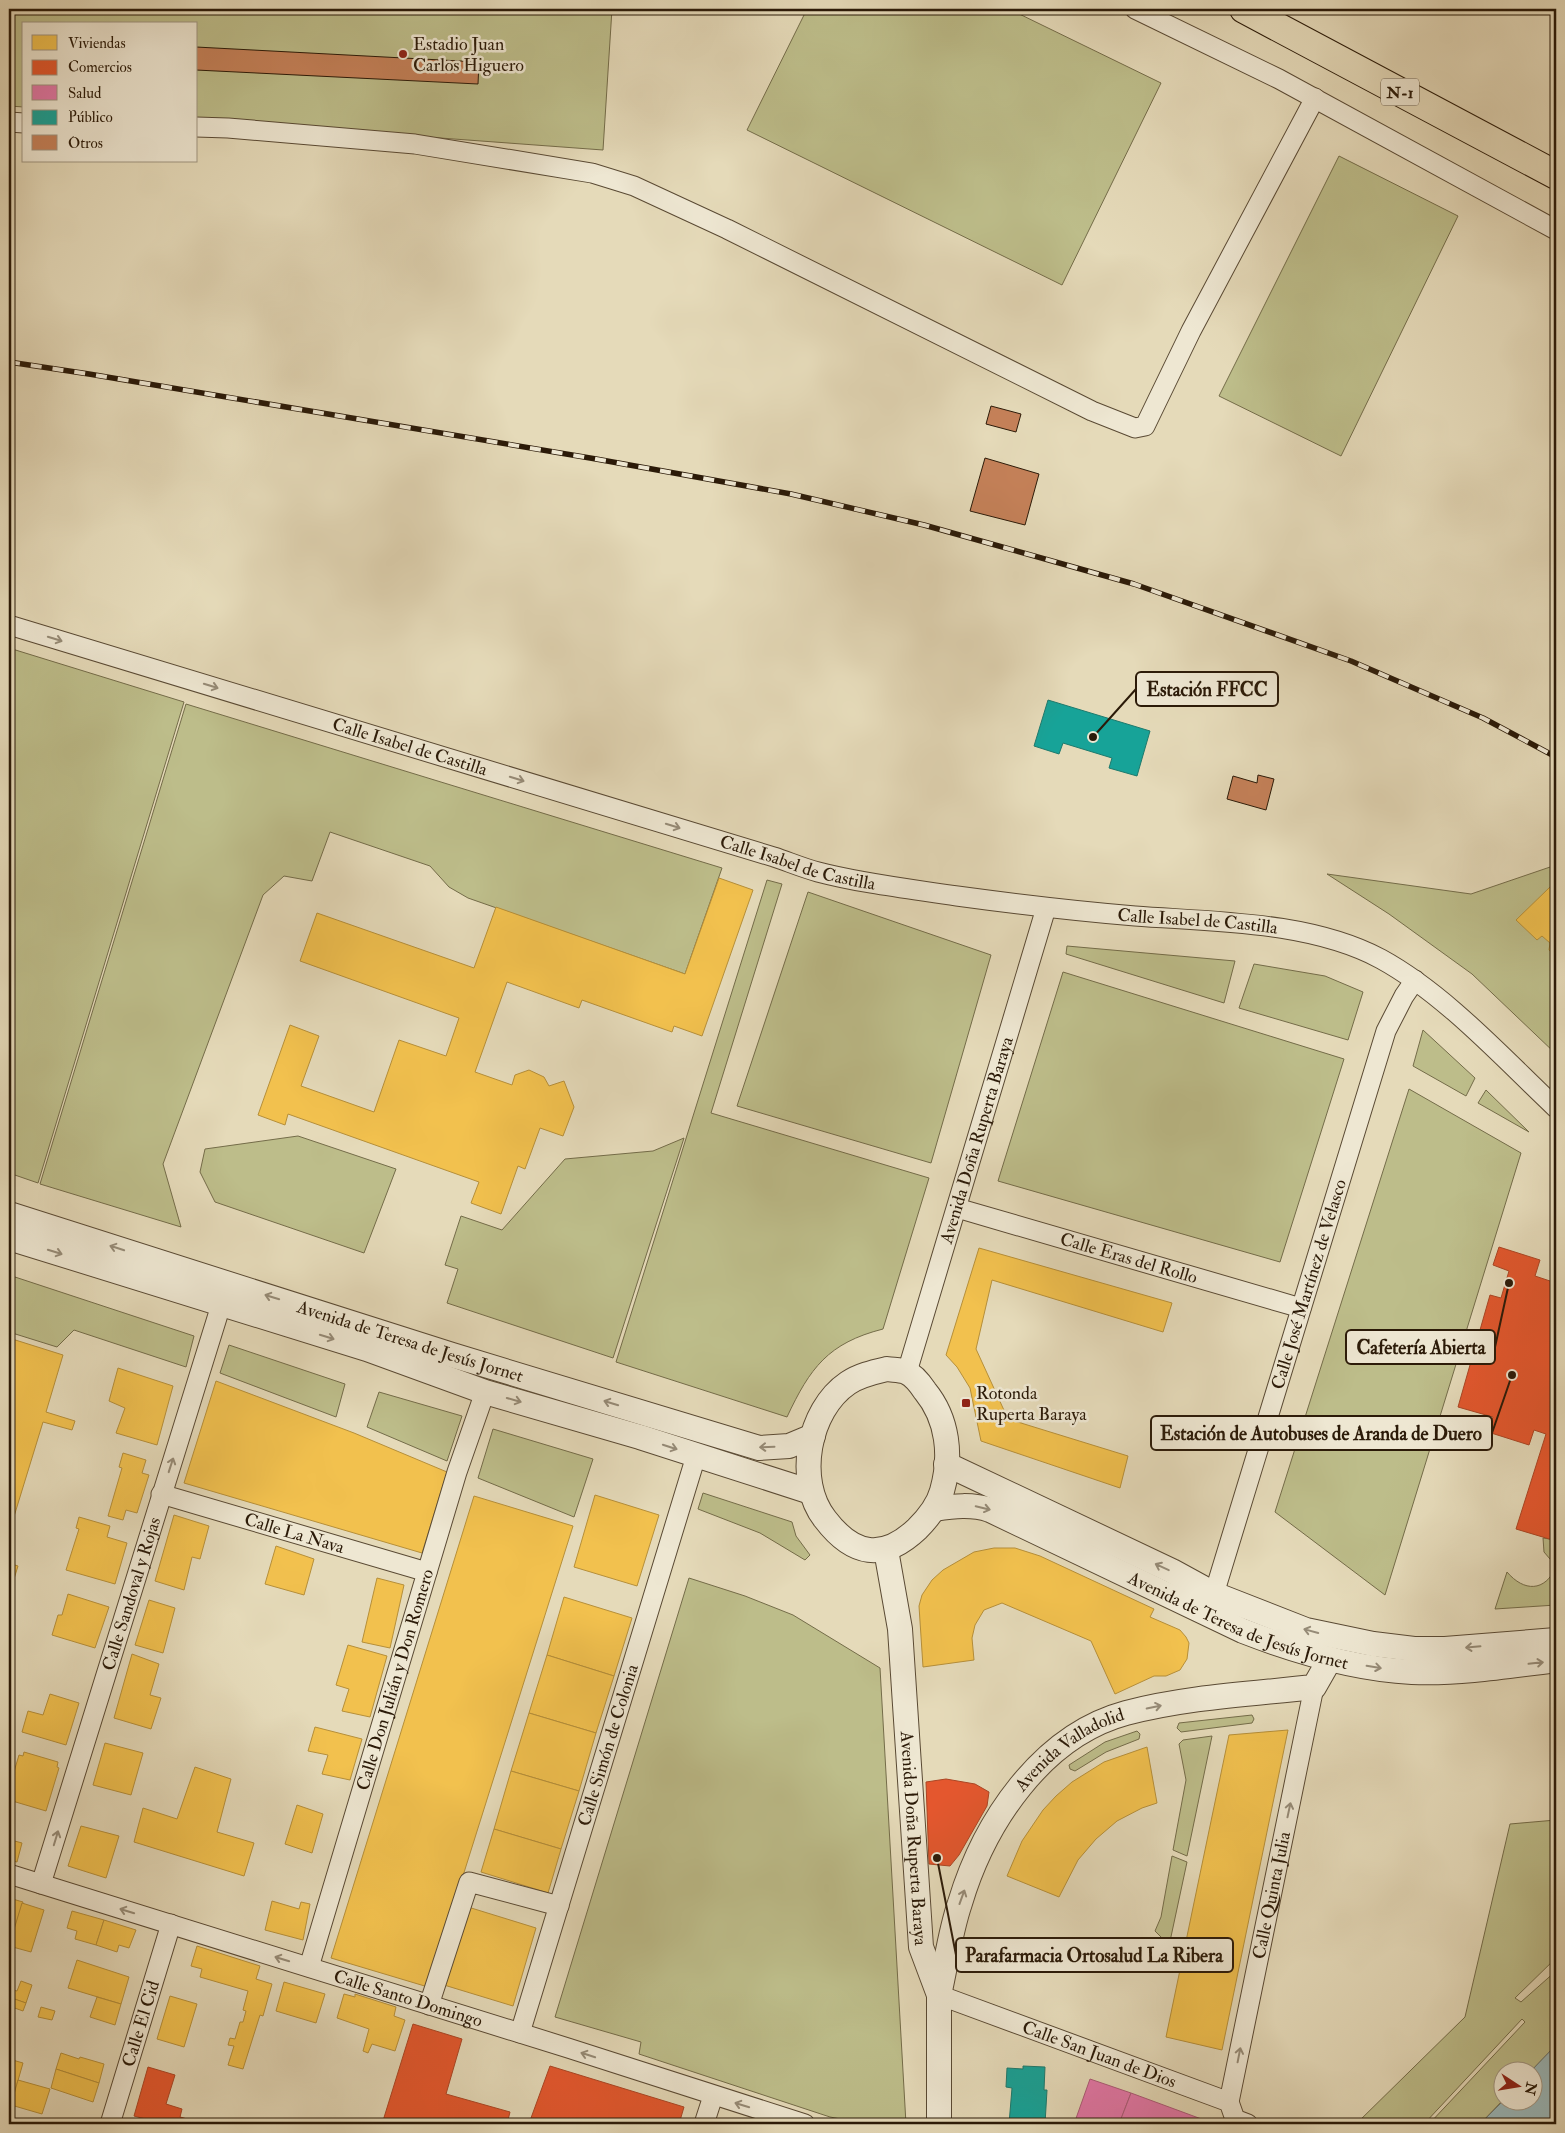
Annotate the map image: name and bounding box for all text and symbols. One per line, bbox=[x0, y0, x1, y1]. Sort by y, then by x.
legend bbox=[22, 22, 198, 162]
place label: Estadio Juan Carlos Higuero bbox=[413, 33, 524, 77]
text: Viviendas bbox=[68, 34, 126, 53]
marker: Estadio Juan Carlos Higuero bbox=[397, 48, 409, 60]
text: Comercios bbox=[68, 58, 132, 77]
road number: N-1 bbox=[1381, 78, 1419, 105]
text: Salud bbox=[68, 84, 102, 103]
text: Público bbox=[68, 108, 113, 127]
text: Otros bbox=[68, 134, 103, 153]
one-way arrow bbox=[47, 634, 63, 644]
callout: Estación FFCC bbox=[1136, 672, 1278, 706]
text: Estación FFCC bbox=[1146, 678, 1268, 702]
one-way arrow bbox=[203, 682, 219, 692]
street label: Calle Isabel de Castilla bbox=[330, 713, 491, 782]
one-way arrow bbox=[509, 774, 525, 784]
one-way arrow bbox=[664, 822, 680, 832]
street label: Calle Isabel de Castilla bbox=[717, 830, 878, 896]
street label: Calle Isabel de Castilla bbox=[1116, 904, 1280, 940]
street label: Avenida Doña Ruperta Baraya bbox=[935, 1034, 1019, 1248]
street label: Calle José Martínez de Velasco bbox=[1266, 1176, 1352, 1392]
street label: Calle Eras del Rollo bbox=[1057, 1228, 1200, 1289]
one-way arrow bbox=[109, 1243, 125, 1253]
one-way arrow bbox=[47, 1248, 63, 1258]
one-way arrow bbox=[264, 1292, 280, 1302]
street label: Avenida de Teresa de Jesús Jornet bbox=[293, 1295, 526, 1388]
callout: Cafetería Abierta bbox=[1346, 1330, 1495, 1364]
one-way arrow bbox=[319, 1333, 335, 1343]
text: Cafetería Abierta bbox=[1357, 1336, 1487, 1360]
place label: Rotonda Ruperta Baraya bbox=[976, 1382, 1087, 1426]
one-way arrow bbox=[506, 1396, 522, 1406]
one-way arrow bbox=[603, 1397, 619, 1407]
marker: Rotonda Ruperta Baraya bbox=[960, 1397, 972, 1409]
callout: Estación de Autobuses de Aranda de Duero bbox=[1151, 1416, 1492, 1450]
text: Estación de Autobuses de Aranda de Duero bbox=[1160, 1422, 1482, 1446]
one-way arrow bbox=[759, 1442, 775, 1452]
one-way arrow bbox=[662, 1443, 677, 1452]
one-way arrow bbox=[166, 1457, 176, 1473]
one-way arrow bbox=[974, 1504, 990, 1513]
street label: Calle La Nava bbox=[241, 1508, 348, 1559]
street label: Calle Sandoval y Rojas bbox=[97, 1514, 166, 1673]
one-way arrow bbox=[1155, 1561, 1170, 1571]
street label: Calle Don Julián y Don Romero bbox=[351, 1566, 439, 1793]
street label: Avenida de Teresa de Jesús Jornet bbox=[1123, 1566, 1350, 1675]
one-way arrow bbox=[1303, 1625, 1319, 1635]
one-way arrow bbox=[1465, 1642, 1481, 1651]
one-way arrow bbox=[1528, 1658, 1544, 1667]
street label: Calle Simón de Colonia bbox=[573, 1661, 644, 1829]
one-way arrow bbox=[1366, 1663, 1382, 1673]
one-way arrow bbox=[1146, 1702, 1162, 1711]
street label: Avenida Valladolid bbox=[1009, 1703, 1127, 1797]
street label: Avenida Doña Ruperta Baraya bbox=[895, 1729, 932, 1947]
one-way arrow bbox=[1284, 1802, 1294, 1818]
street label: Calle Quinta Julia bbox=[1248, 1829, 1296, 1961]
one-way arrow bbox=[51, 1830, 61, 1846]
one-way arrow bbox=[958, 1890, 967, 1905]
one-way arrow bbox=[119, 1905, 135, 1915]
callout: Parafarmacia Ortosalud La Ribera bbox=[956, 1938, 1233, 1972]
text: Parafarmacia Ortosalud La Ribera bbox=[965, 1944, 1224, 1968]
one-way arrow bbox=[275, 1953, 291, 1963]
street label: Calle Santo Domingo bbox=[331, 1965, 486, 2033]
street label: Calle El Cid bbox=[117, 1978, 165, 2070]
street label: Calle San Juan de Dios bbox=[1019, 2016, 1180, 2094]
one-way arrow bbox=[1234, 2047, 1244, 2063]
one-way arrow bbox=[580, 2049, 596, 2059]
north arrow bbox=[1492, 2060, 1542, 2110]
text: N bbox=[1521, 2080, 1540, 2097]
one-way arrow bbox=[734, 2099, 750, 2109]

